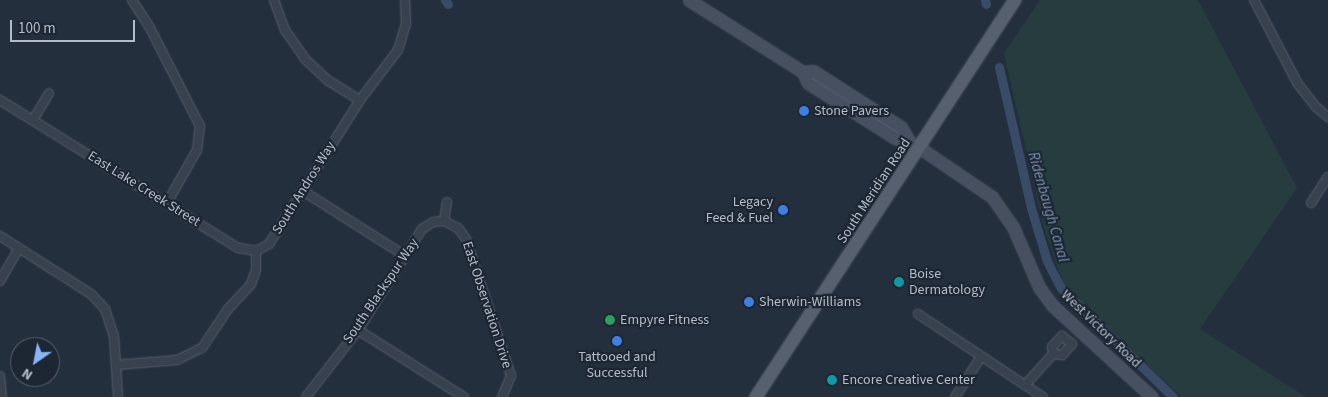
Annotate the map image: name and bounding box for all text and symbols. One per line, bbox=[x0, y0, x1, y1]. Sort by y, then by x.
scale bar bbox=[12, 10, 138, 42]
text: 100 m bbox=[18, 18, 56, 39]
place label: Stone Pavers bbox=[814, 103, 889, 119]
marker: Stone Pavers bbox=[798, 105, 810, 117]
street label: South Meridian Road bbox=[834, 135, 914, 247]
street label: South Andros Way bbox=[269, 139, 339, 237]
street label: East Lake Creek Street bbox=[85, 148, 203, 230]
water label: Ridenbaugh Canal bbox=[1024, 150, 1072, 264]
place label: Legacy Feed & Fuel bbox=[706, 194, 773, 226]
marker: Legacy Feed & Fuel bbox=[777, 204, 789, 216]
street label: South Blackspur Way bbox=[340, 235, 422, 347]
street label: East Observation Drive bbox=[459, 240, 515, 370]
place label: Boise Dermatology bbox=[909, 266, 985, 298]
marker: Boise Dermatology bbox=[893, 276, 905, 288]
street label: West Victory Road bbox=[1058, 287, 1144, 371]
place label: Sherwin-Williams bbox=[759, 294, 861, 310]
marker: Sherwin-Williams bbox=[743, 296, 755, 308]
place label: Empyre Fitness bbox=[620, 312, 709, 328]
marker: Empyre Fitness bbox=[604, 314, 616, 326]
marker: Tattooed and Successful bbox=[611, 335, 623, 347]
north arrow bbox=[10, 337, 60, 387]
place label: Tattooed and Successful bbox=[578, 349, 656, 382]
text: N bbox=[18, 363, 37, 385]
place label: Encore Creative Center bbox=[842, 372, 975, 388]
marker: Encore Creative Center bbox=[826, 374, 838, 386]

